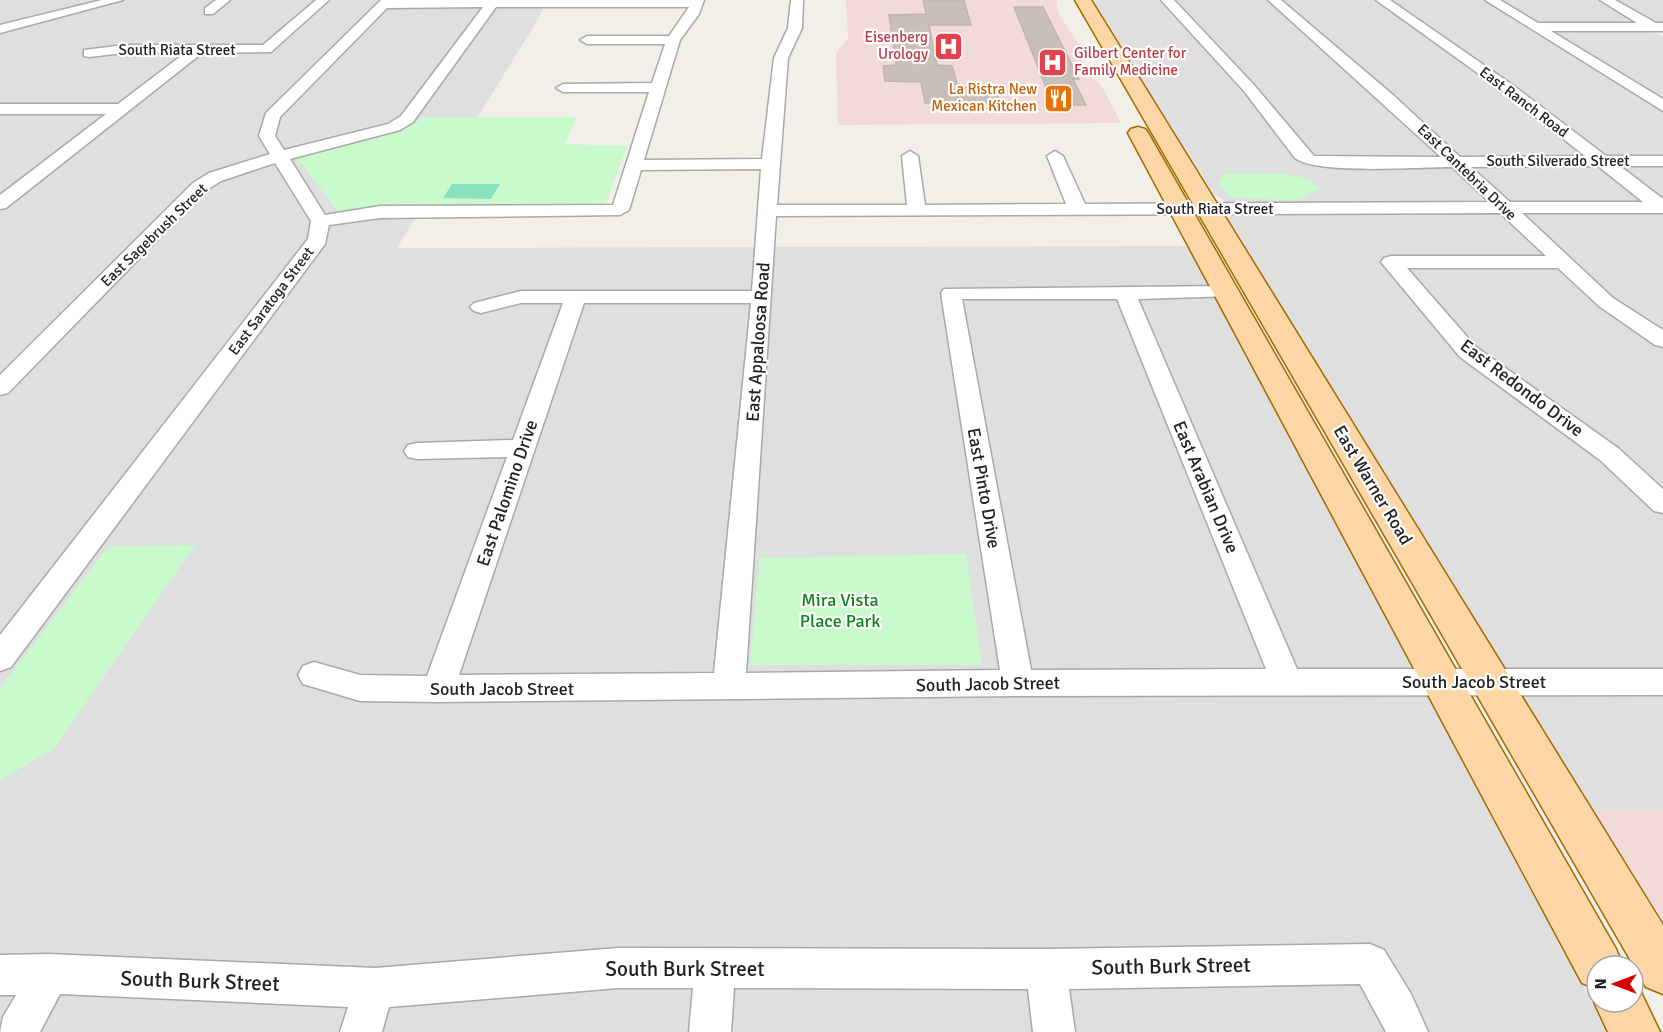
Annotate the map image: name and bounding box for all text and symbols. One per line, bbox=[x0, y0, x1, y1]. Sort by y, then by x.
place label: Eisenberg Urology bbox=[864, 28, 928, 63]
hospital icon: Eisenberg Urology bbox=[933, 30, 965, 62]
street label: South Riata Street bbox=[119, 41, 235, 59]
place label: Gilbert Center for Family Medicine bbox=[1074, 44, 1187, 79]
hospital icon: Gilbert Center for Family Medicine bbox=[1037, 46, 1069, 78]
street label: East Ranch Road bbox=[1476, 63, 1572, 141]
place label: La Ristra New Mexican Kitchen bbox=[931, 80, 1037, 115]
restaurant icon: La Ristra New Mexican Kitchen bbox=[1042, 82, 1074, 114]
street label: East Cantebria Drive bbox=[1414, 120, 1520, 224]
street label: South Silverado Street bbox=[1487, 152, 1629, 170]
street label: East Sagebrush Street bbox=[97, 179, 211, 291]
street label: South Riata Street bbox=[1157, 200, 1273, 218]
street label: East Saratoga Street bbox=[224, 243, 318, 359]
street label: East Appaloosa Road bbox=[741, 262, 775, 422]
street label: East Redondo Drive bbox=[1456, 334, 1588, 442]
street label: East Palomino Drive bbox=[472, 417, 542, 569]
street label: East Arabian Drive bbox=[1168, 418, 1244, 556]
street label: East Warner Road bbox=[1329, 421, 1417, 549]
street label: East Pinto Drive bbox=[963, 426, 1005, 550]
park label: Mira Vista Place Park bbox=[800, 589, 880, 632]
street label: South Jacob Street bbox=[1402, 671, 1546, 693]
street label: South Jacob Street bbox=[916, 672, 1060, 696]
street label: South Jacob Street bbox=[430, 678, 574, 700]
street label: South Burk Street bbox=[1091, 952, 1251, 980]
north arrow bbox=[1585, 954, 1645, 1014]
street label: South Burk Street bbox=[605, 956, 765, 982]
street label: South Burk Street bbox=[120, 965, 280, 997]
text: N bbox=[1591, 978, 1611, 990]

